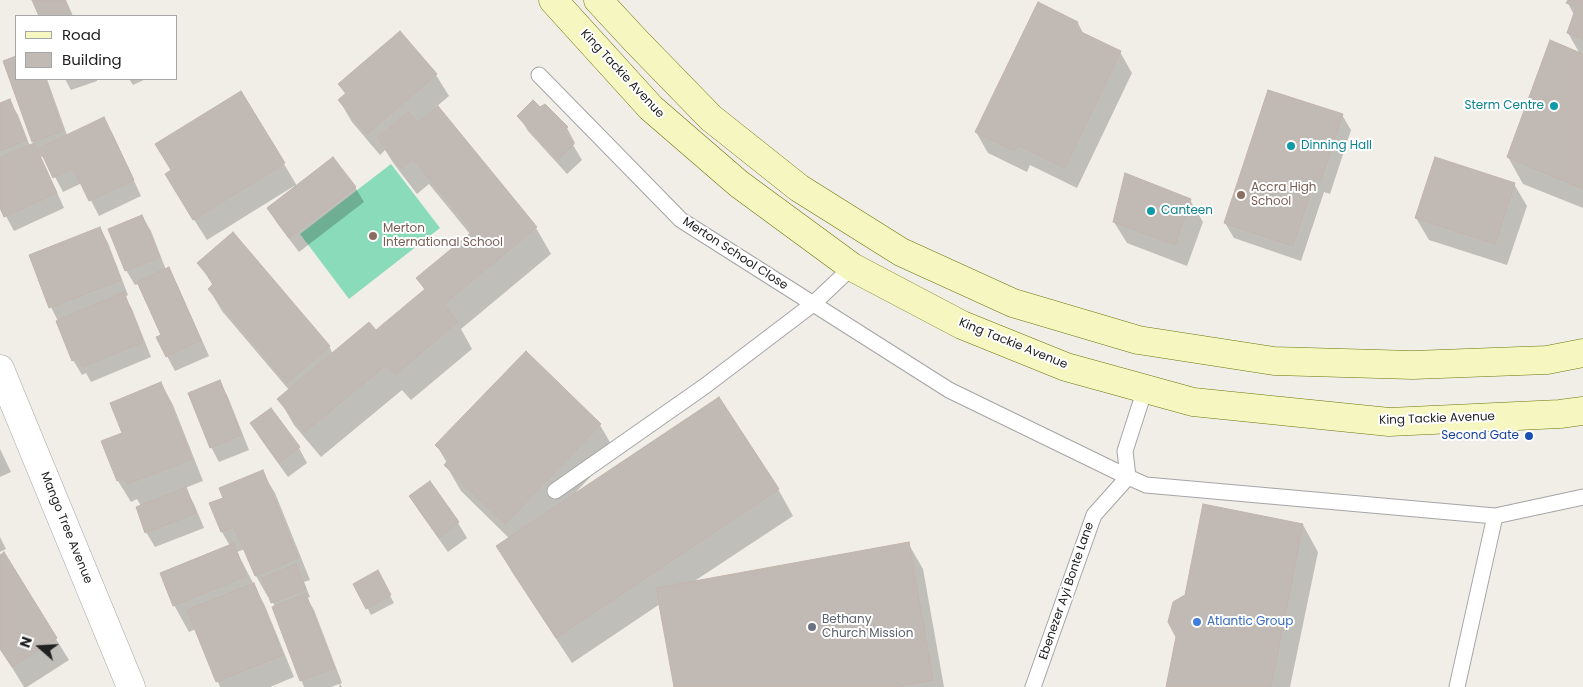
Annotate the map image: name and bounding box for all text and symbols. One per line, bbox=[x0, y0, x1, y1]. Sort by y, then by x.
legend bbox=[15, 15, 178, 80]
text: Road bbox=[62, 24, 101, 45]
street label: King Tackie Avenue bbox=[577, 27, 667, 121]
text: Building bbox=[62, 49, 122, 70]
place label: Sterm Centre bbox=[1464, 99, 1544, 113]
marker: Sterm Centre bbox=[1548, 100, 1560, 112]
place label: Dinning Hall bbox=[1301, 139, 1372, 153]
marker: Dinning Hall bbox=[1285, 140, 1297, 152]
place label: Accra High School bbox=[1251, 181, 1316, 209]
marker: Accra High School bbox=[1235, 189, 1247, 201]
place label: Canteen bbox=[1161, 204, 1213, 218]
marker: Canteen bbox=[1145, 205, 1157, 217]
street label: Merton School Close bbox=[680, 215, 790, 293]
place label: Merton International School bbox=[383, 222, 503, 250]
marker: Merton International School bbox=[367, 230, 379, 242]
street label: King Tackie Avenue bbox=[957, 316, 1069, 372]
street label: King Tackie Avenue bbox=[1379, 410, 1495, 428]
place label: Second Gate bbox=[1441, 429, 1519, 443]
marker: Second Gate bbox=[1523, 430, 1535, 442]
street label: Mango Tree Avenue bbox=[37, 470, 95, 586]
street label: Ebenezer Ayi Bonte Lane bbox=[1037, 520, 1097, 662]
place label: Bethany Church Mission bbox=[822, 613, 913, 641]
place label: Atlantic Group bbox=[1207, 615, 1293, 629]
marker: Atlantic Group bbox=[1191, 616, 1203, 628]
marker: Bethany Church Mission bbox=[806, 621, 818, 633]
north arrow bbox=[15, 622, 65, 672]
text: N bbox=[15, 634, 37, 650]

